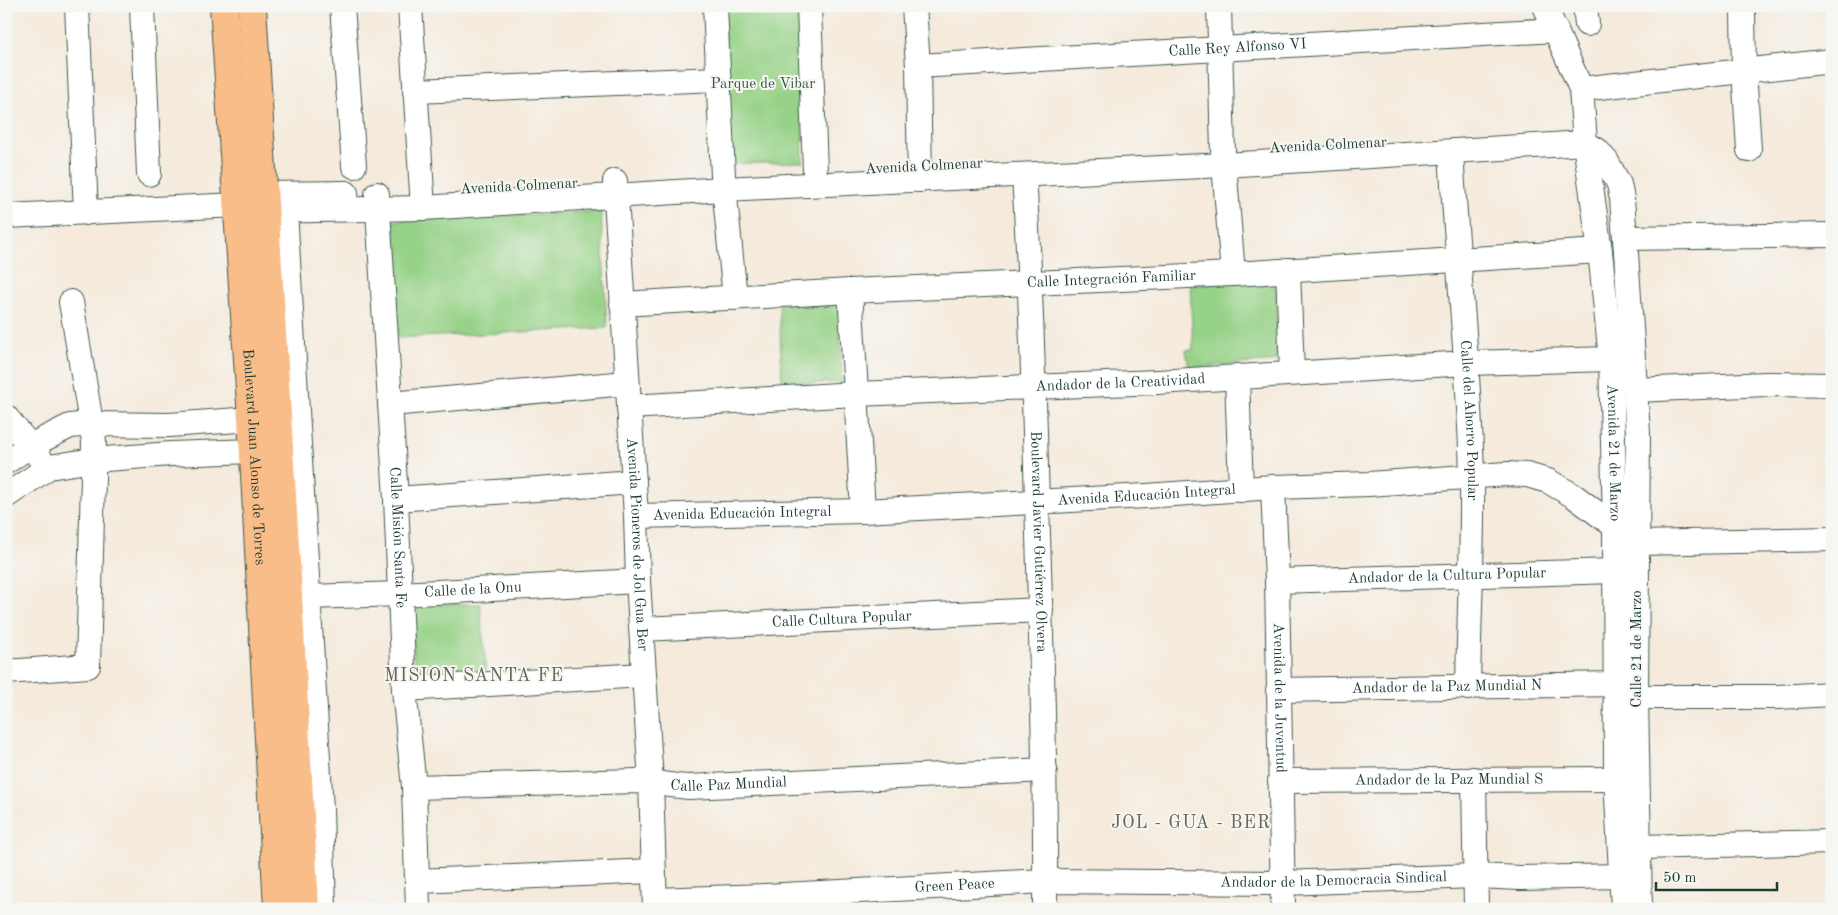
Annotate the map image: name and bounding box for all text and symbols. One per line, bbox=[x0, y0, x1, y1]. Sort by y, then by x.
street label: Calle Rey Alfonso VI bbox=[1168, 37, 1307, 59]
park label: Parque de Vibar bbox=[711, 77, 815, 92]
street label: Avenida Colmenar bbox=[1269, 135, 1387, 157]
street label: Avenida Colmenar bbox=[865, 156, 983, 178]
street label: Avenida Colmenar bbox=[460, 176, 578, 198]
street label: Calle Integración Familiar bbox=[1026, 268, 1196, 291]
street label: Calle del Ahorro Popular bbox=[1457, 339, 1480, 501]
street label: Boulevard Juan Alonso de Torres bbox=[240, 348, 267, 566]
street label: Andador de la Creatividad bbox=[1035, 372, 1206, 394]
street label: Avenida 21 de Marzo bbox=[1604, 384, 1622, 521]
street label: Boulevard Javier Gutiérrez Olvera bbox=[1028, 431, 1049, 653]
street label: Avenida Pioneros de Jol Gua Ber bbox=[624, 437, 650, 652]
street label: Calle Misión Santa Fe bbox=[387, 466, 408, 608]
street label: Avenida Educación Integral bbox=[1057, 482, 1236, 508]
street label: Avenida Educación Integral bbox=[652, 504, 832, 523]
street label: Andador de la Cultura Popular bbox=[1347, 566, 1546, 586]
street label: Calle de la Onu bbox=[424, 580, 522, 600]
street label: Calle 21 de Marzo bbox=[1630, 590, 1645, 708]
street label: Calle Cultura Popular bbox=[771, 609, 912, 630]
street label: Avenida de la Juventud bbox=[1270, 623, 1288, 773]
district label: MISION SANTA FE bbox=[384, 667, 564, 685]
street label: Andador de la Paz Mundial N bbox=[1351, 678, 1543, 696]
street label: Andador de la Paz Mundial S bbox=[1355, 772, 1543, 788]
street label: Calle Paz Mundial bbox=[669, 775, 787, 795]
district label: JOL - GUA - BER bbox=[1111, 814, 1271, 832]
scale bar bbox=[1656, 860, 1777, 892]
street label: Andador de la Democracia Sindical bbox=[1220, 870, 1447, 891]
text: 50 m bbox=[1663, 871, 1697, 886]
street label: Green Peace bbox=[914, 876, 995, 895]

